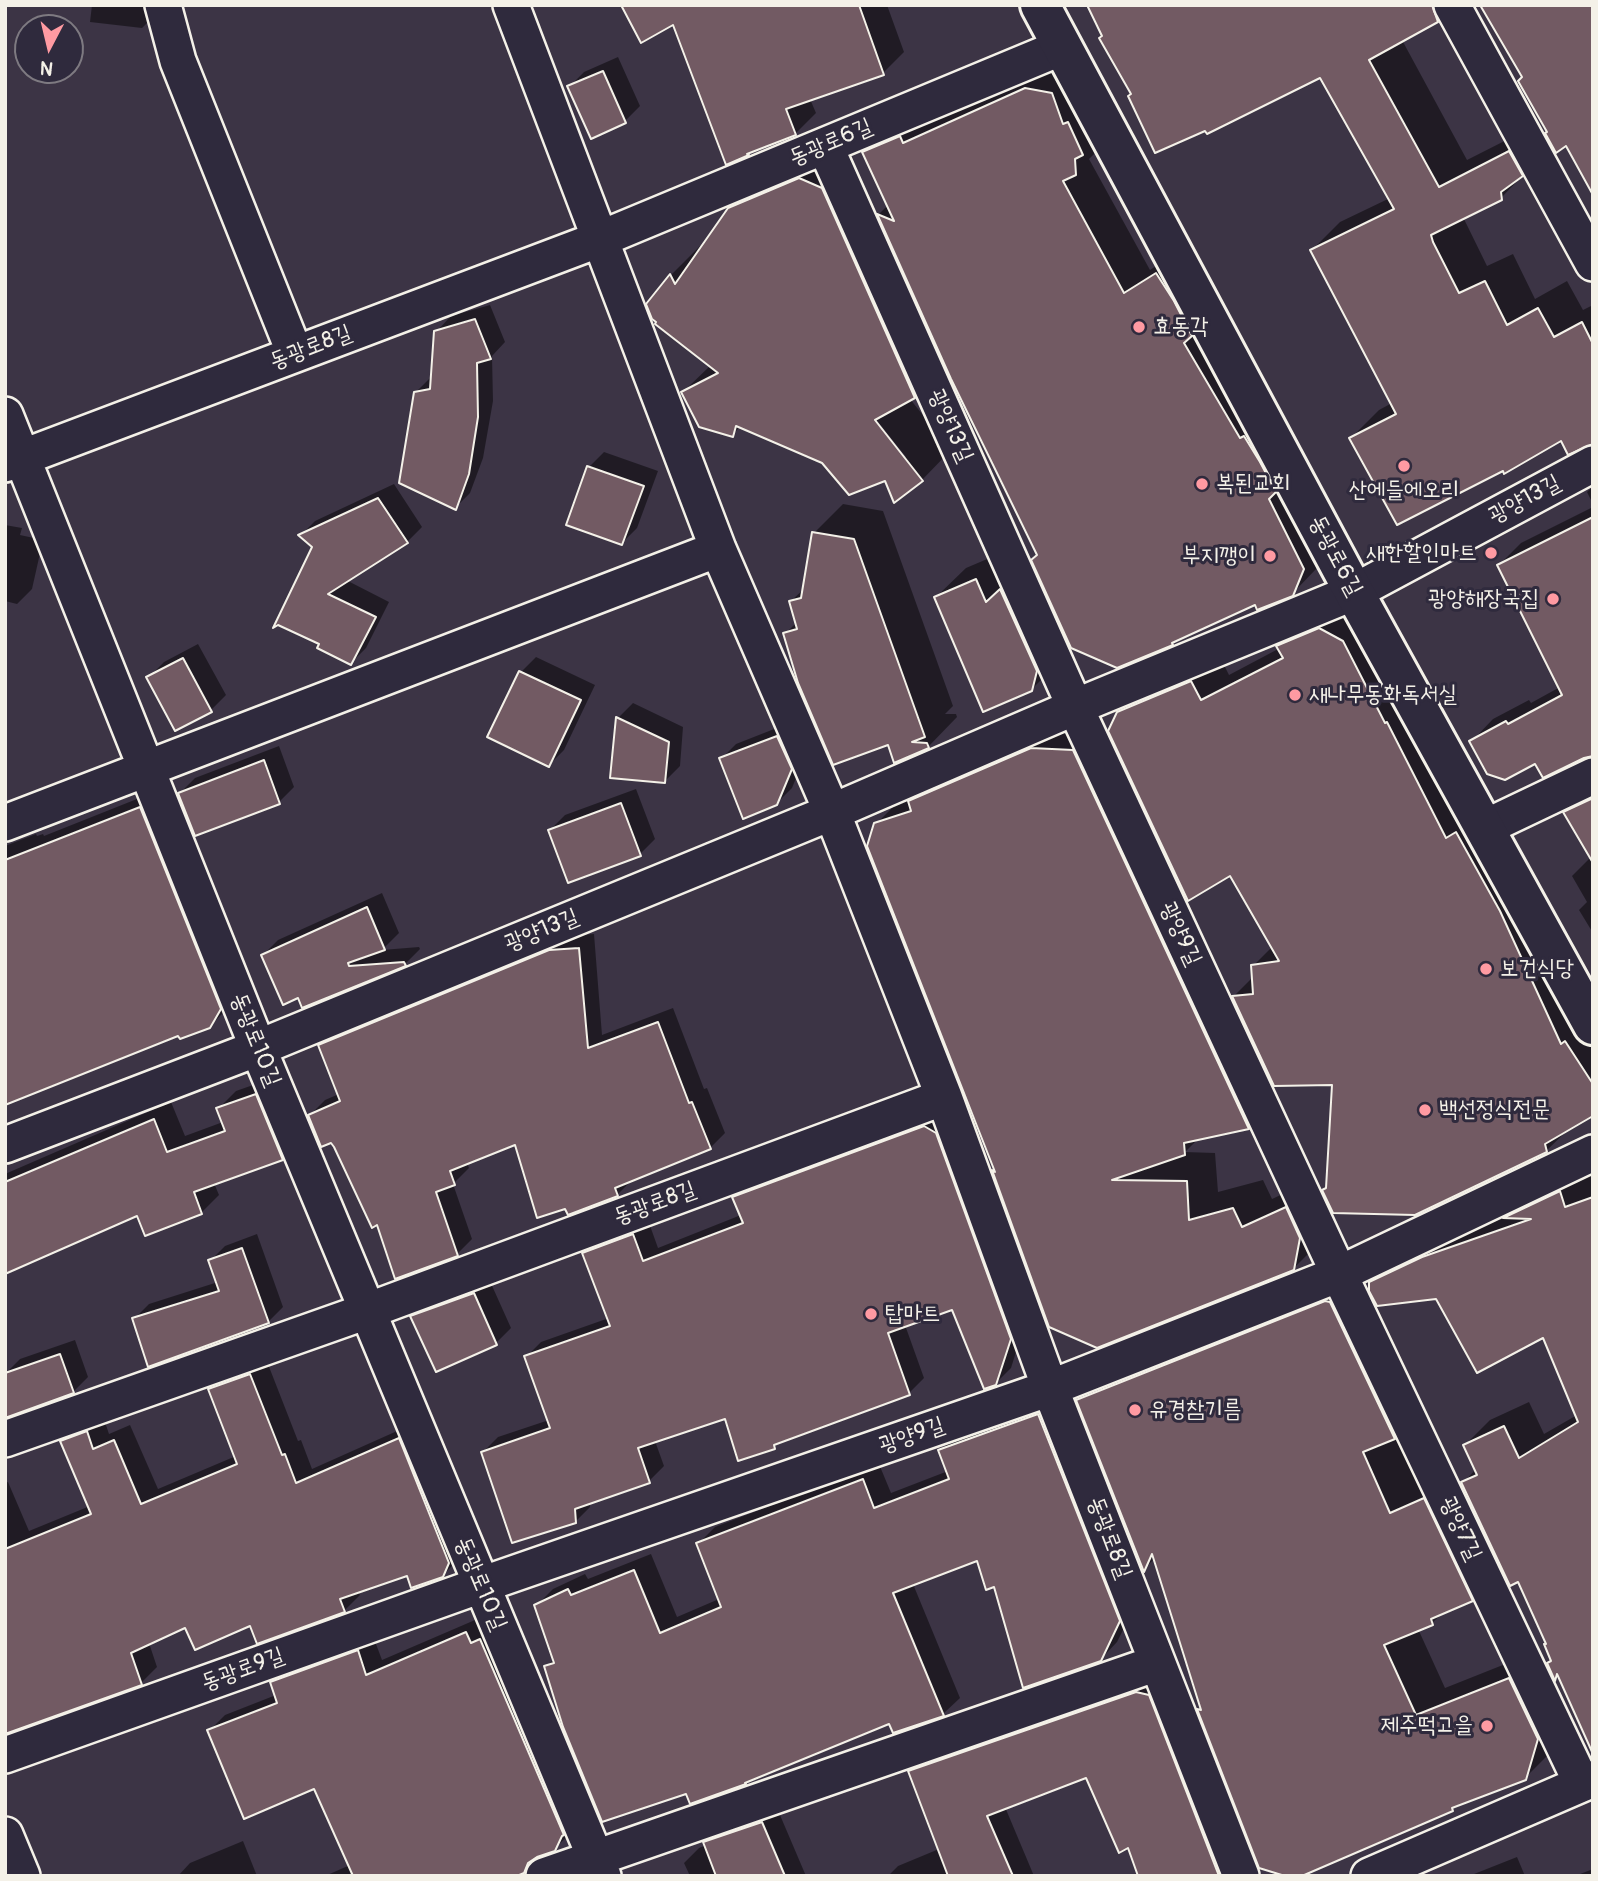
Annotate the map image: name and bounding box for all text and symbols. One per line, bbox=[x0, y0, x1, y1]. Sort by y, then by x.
north arrow bbox=[14, 14, 84, 84]
text: N bbox=[39, 55, 55, 81]
street label: 동광로6길 bbox=[785, 113, 877, 173]
place label: 효동각 bbox=[1153, 313, 1209, 341]
marker: 효동각 bbox=[1131, 319, 1147, 335]
street label: 동광로8길 bbox=[266, 320, 356, 376]
street label: 광양13길 bbox=[922, 385, 978, 467]
marker: 산에들에오리 bbox=[1396, 458, 1412, 474]
place label: 복된교회 bbox=[1216, 470, 1290, 498]
street label: 광양13길 bbox=[1484, 470, 1566, 530]
marker: 복된교회 bbox=[1194, 476, 1210, 492]
place label: 산에들에오리 bbox=[1348, 477, 1460, 505]
street label: 동광로6길 bbox=[1302, 511, 1368, 601]
place label: 새한할인마트 bbox=[1366, 539, 1477, 567]
place label: 부지깽이 bbox=[1182, 542, 1256, 570]
marker: 새한할인마트 bbox=[1483, 545, 1499, 561]
marker: 부지깽이 bbox=[1262, 548, 1278, 564]
place label: 광양해장국집 bbox=[1428, 585, 1539, 613]
marker: 광양해장국집 bbox=[1545, 591, 1561, 607]
place label: 새나무동화독서실 bbox=[1309, 681, 1457, 709]
marker: 새나무동화독서실 bbox=[1287, 687, 1303, 703]
street label: 광양9길 bbox=[1153, 898, 1207, 970]
street label: 광양13길 bbox=[501, 904, 583, 958]
place label: 보건식당 bbox=[1500, 955, 1574, 983]
marker: 보건식당 bbox=[1478, 961, 1494, 977]
street label: 동광로10길 bbox=[224, 989, 286, 1091]
place label: 백선정식전문 bbox=[1439, 1096, 1550, 1124]
marker: 백선정식전문 bbox=[1417, 1102, 1433, 1118]
street label: 동광로8길 bbox=[610, 1176, 700, 1232]
place label: 탑마트 bbox=[885, 1300, 941, 1328]
marker: 탑마트 bbox=[863, 1306, 879, 1322]
place label: 유경참기름 bbox=[1149, 1396, 1242, 1424]
marker: 유경참기름 bbox=[1127, 1402, 1143, 1418]
street label: 광양9길 bbox=[876, 1412, 948, 1460]
street label: 광양7길 bbox=[1433, 1492, 1487, 1566]
street label: 동광로8길 bbox=[1081, 1493, 1137, 1583]
street label: 동광로10길 bbox=[448, 1533, 512, 1635]
street label: 동광로9길 bbox=[198, 1642, 288, 1698]
place label: 제주떡고을 bbox=[1380, 1712, 1473, 1740]
marker: 제주떡고을 bbox=[1479, 1718, 1495, 1734]

